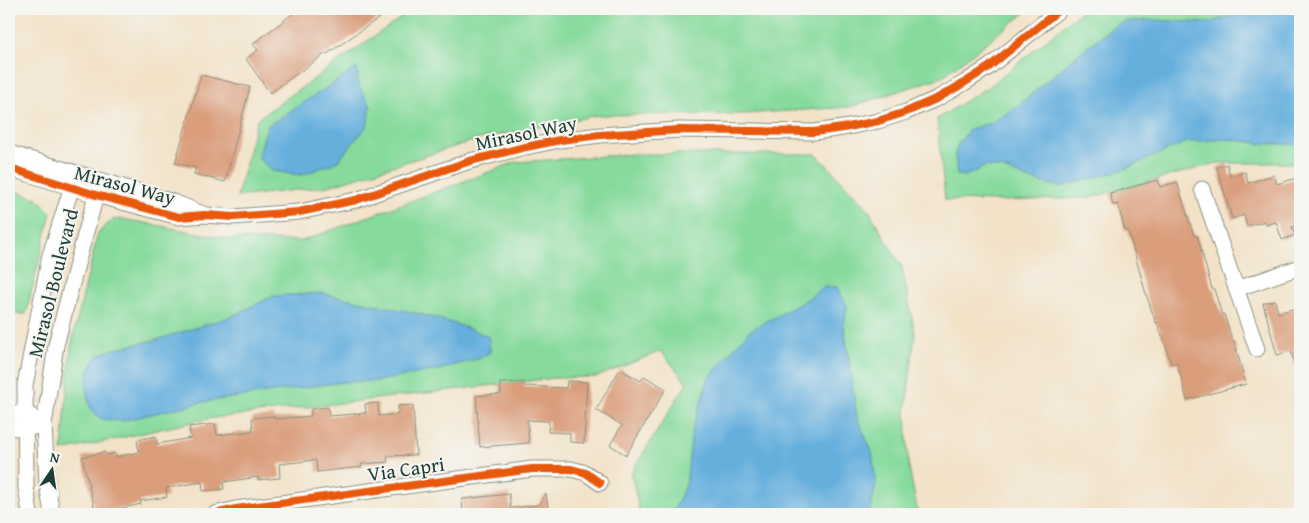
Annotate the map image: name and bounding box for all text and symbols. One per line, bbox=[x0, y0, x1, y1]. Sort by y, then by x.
street label: Mirasol Way bbox=[472, 108, 579, 157]
street label: Mirasol Way bbox=[71, 157, 179, 212]
street label: Mirasol Boulevard bbox=[20, 205, 85, 361]
north arrow bbox=[28, 446, 78, 496]
text: N bbox=[48, 447, 62, 468]
street label: Via Capri bbox=[366, 449, 447, 488]

